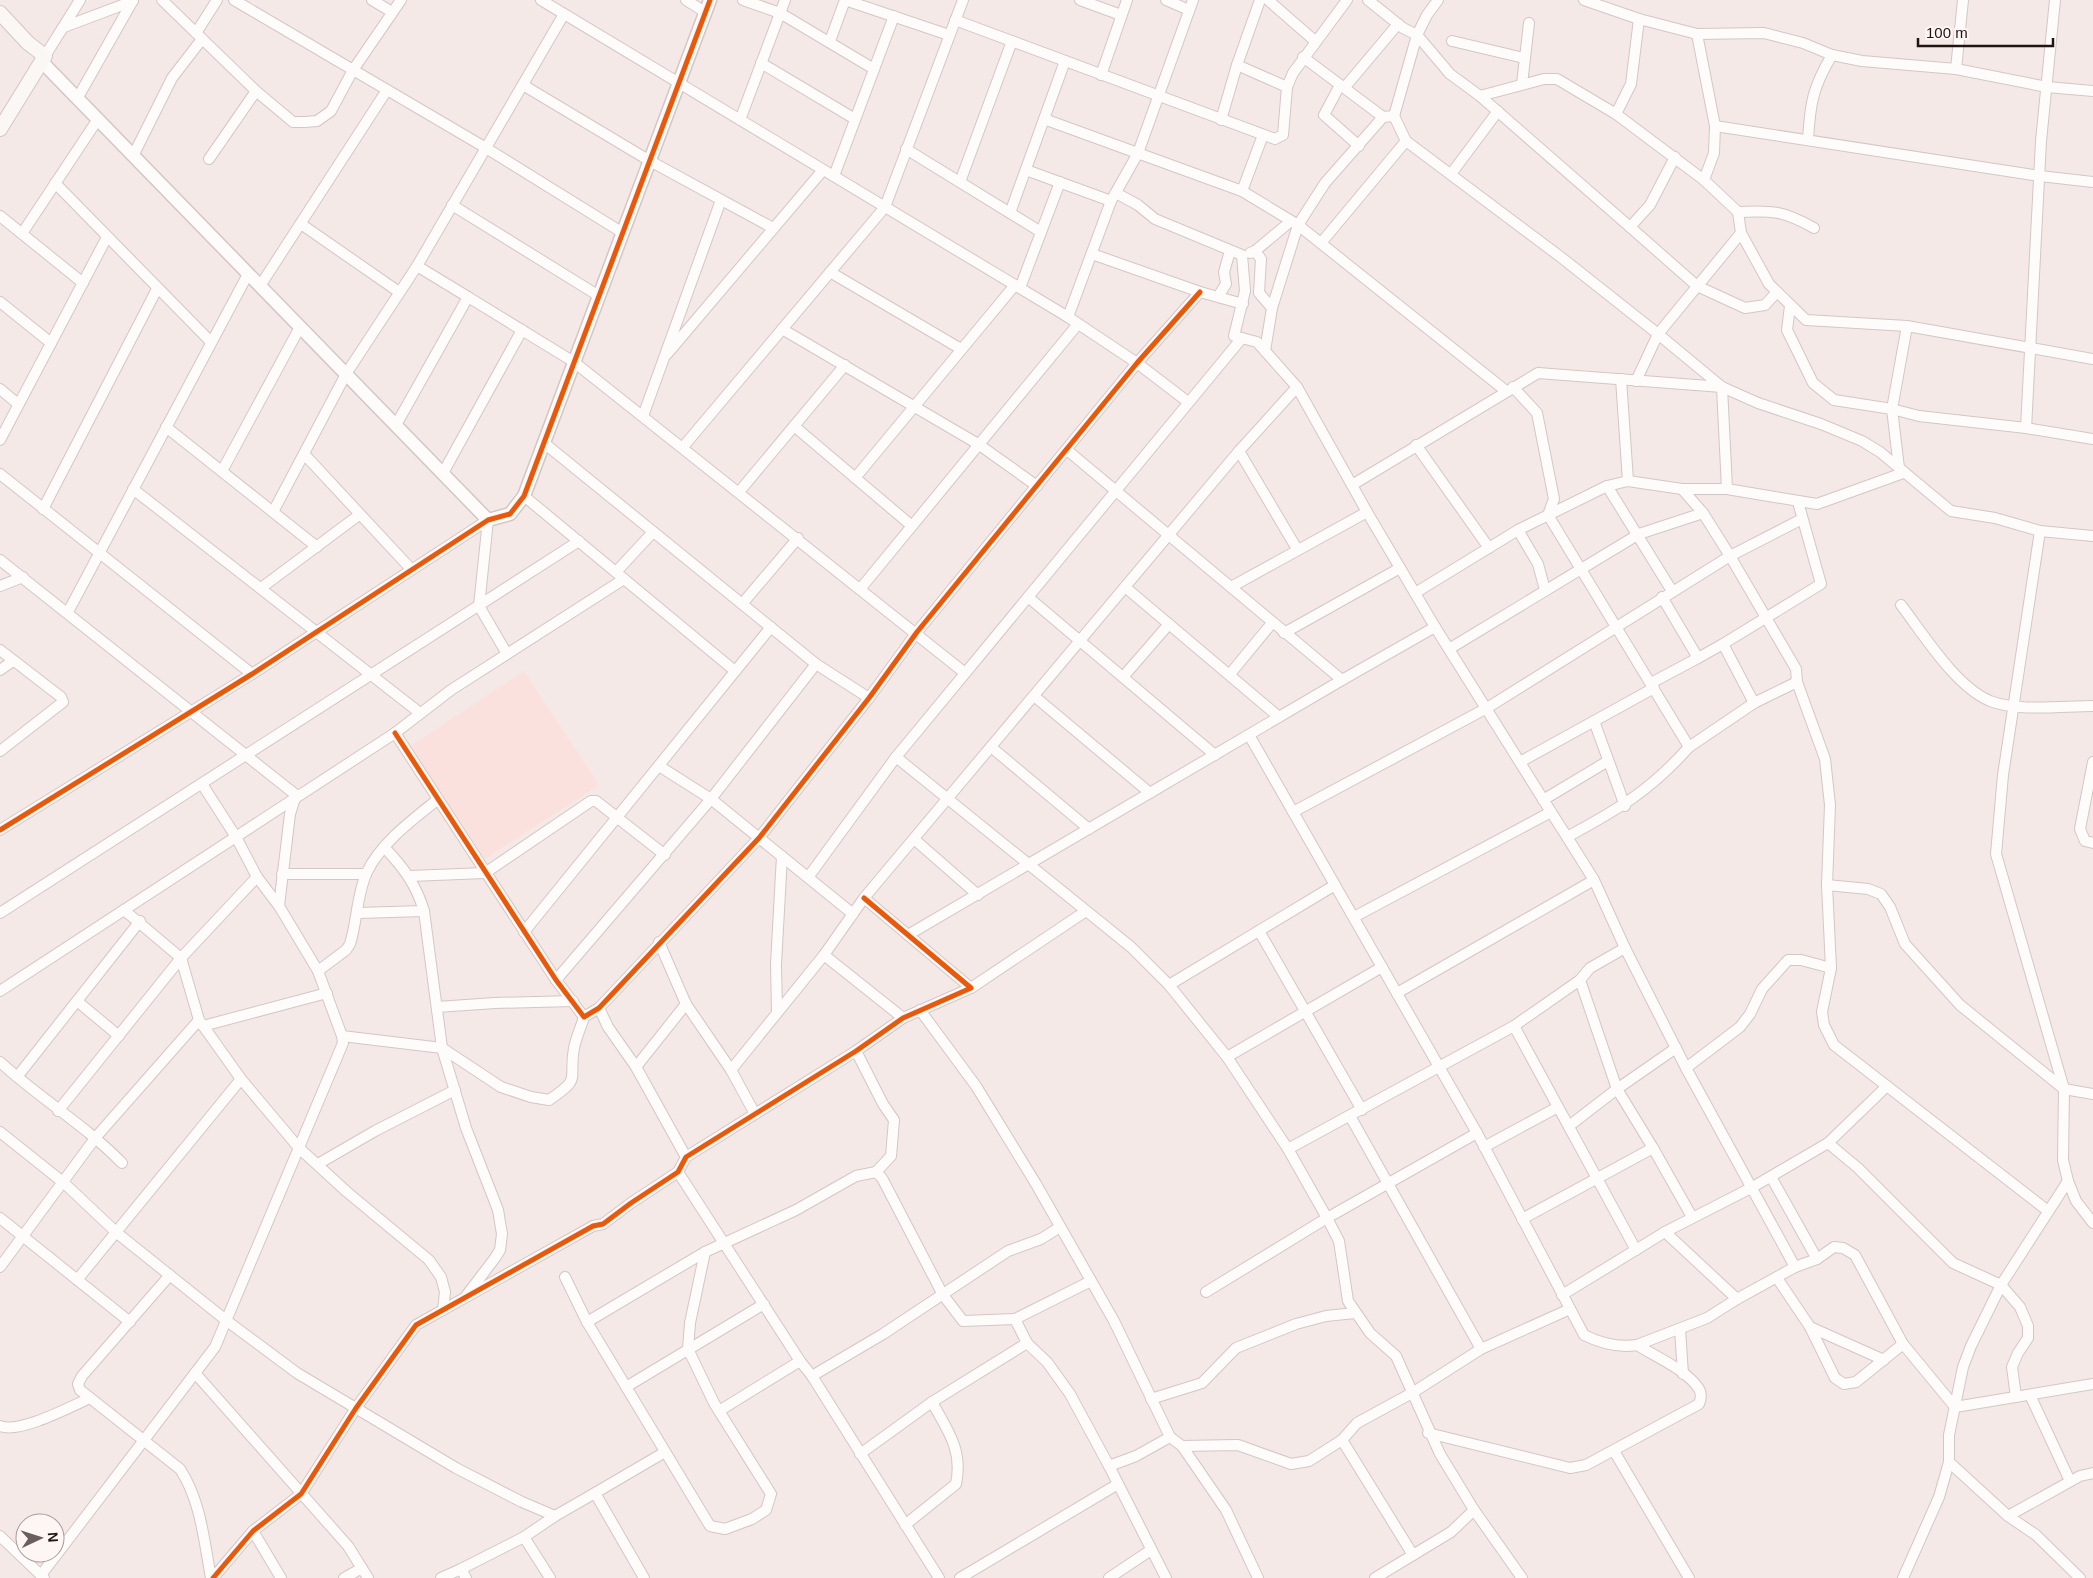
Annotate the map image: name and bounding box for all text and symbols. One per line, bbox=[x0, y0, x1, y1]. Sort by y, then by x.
scale bar bbox=[1918, 15, 2053, 47]
text: 100 m bbox=[1926, 24, 1968, 41]
north arrow bbox=[15, 1513, 65, 1563]
text: N bbox=[45, 1531, 61, 1543]

